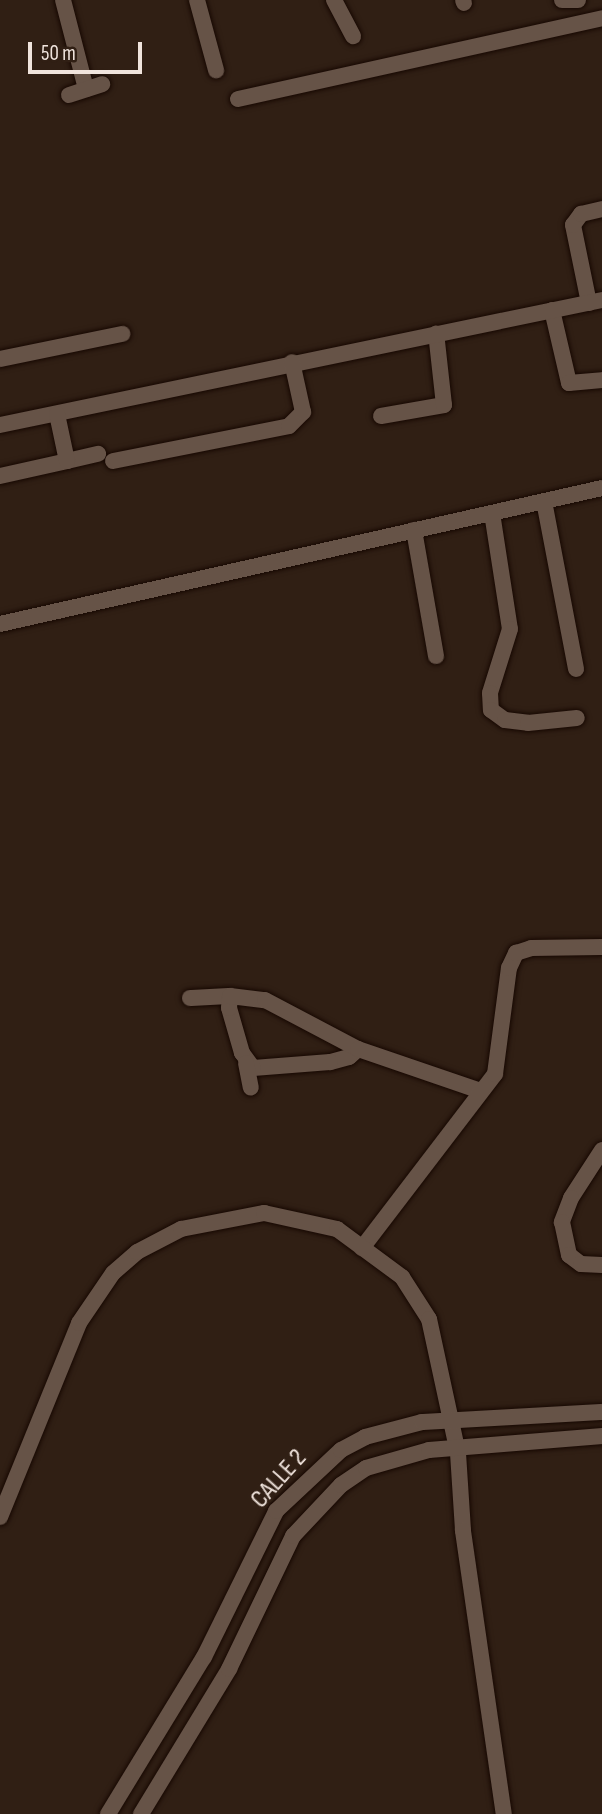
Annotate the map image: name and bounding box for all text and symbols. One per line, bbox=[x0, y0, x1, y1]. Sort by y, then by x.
scale bar bbox=[32, 28, 145, 72]
text: 50 m bbox=[41, 41, 76, 66]
street label: CALLE 2 bbox=[244, 1443, 314, 1515]

